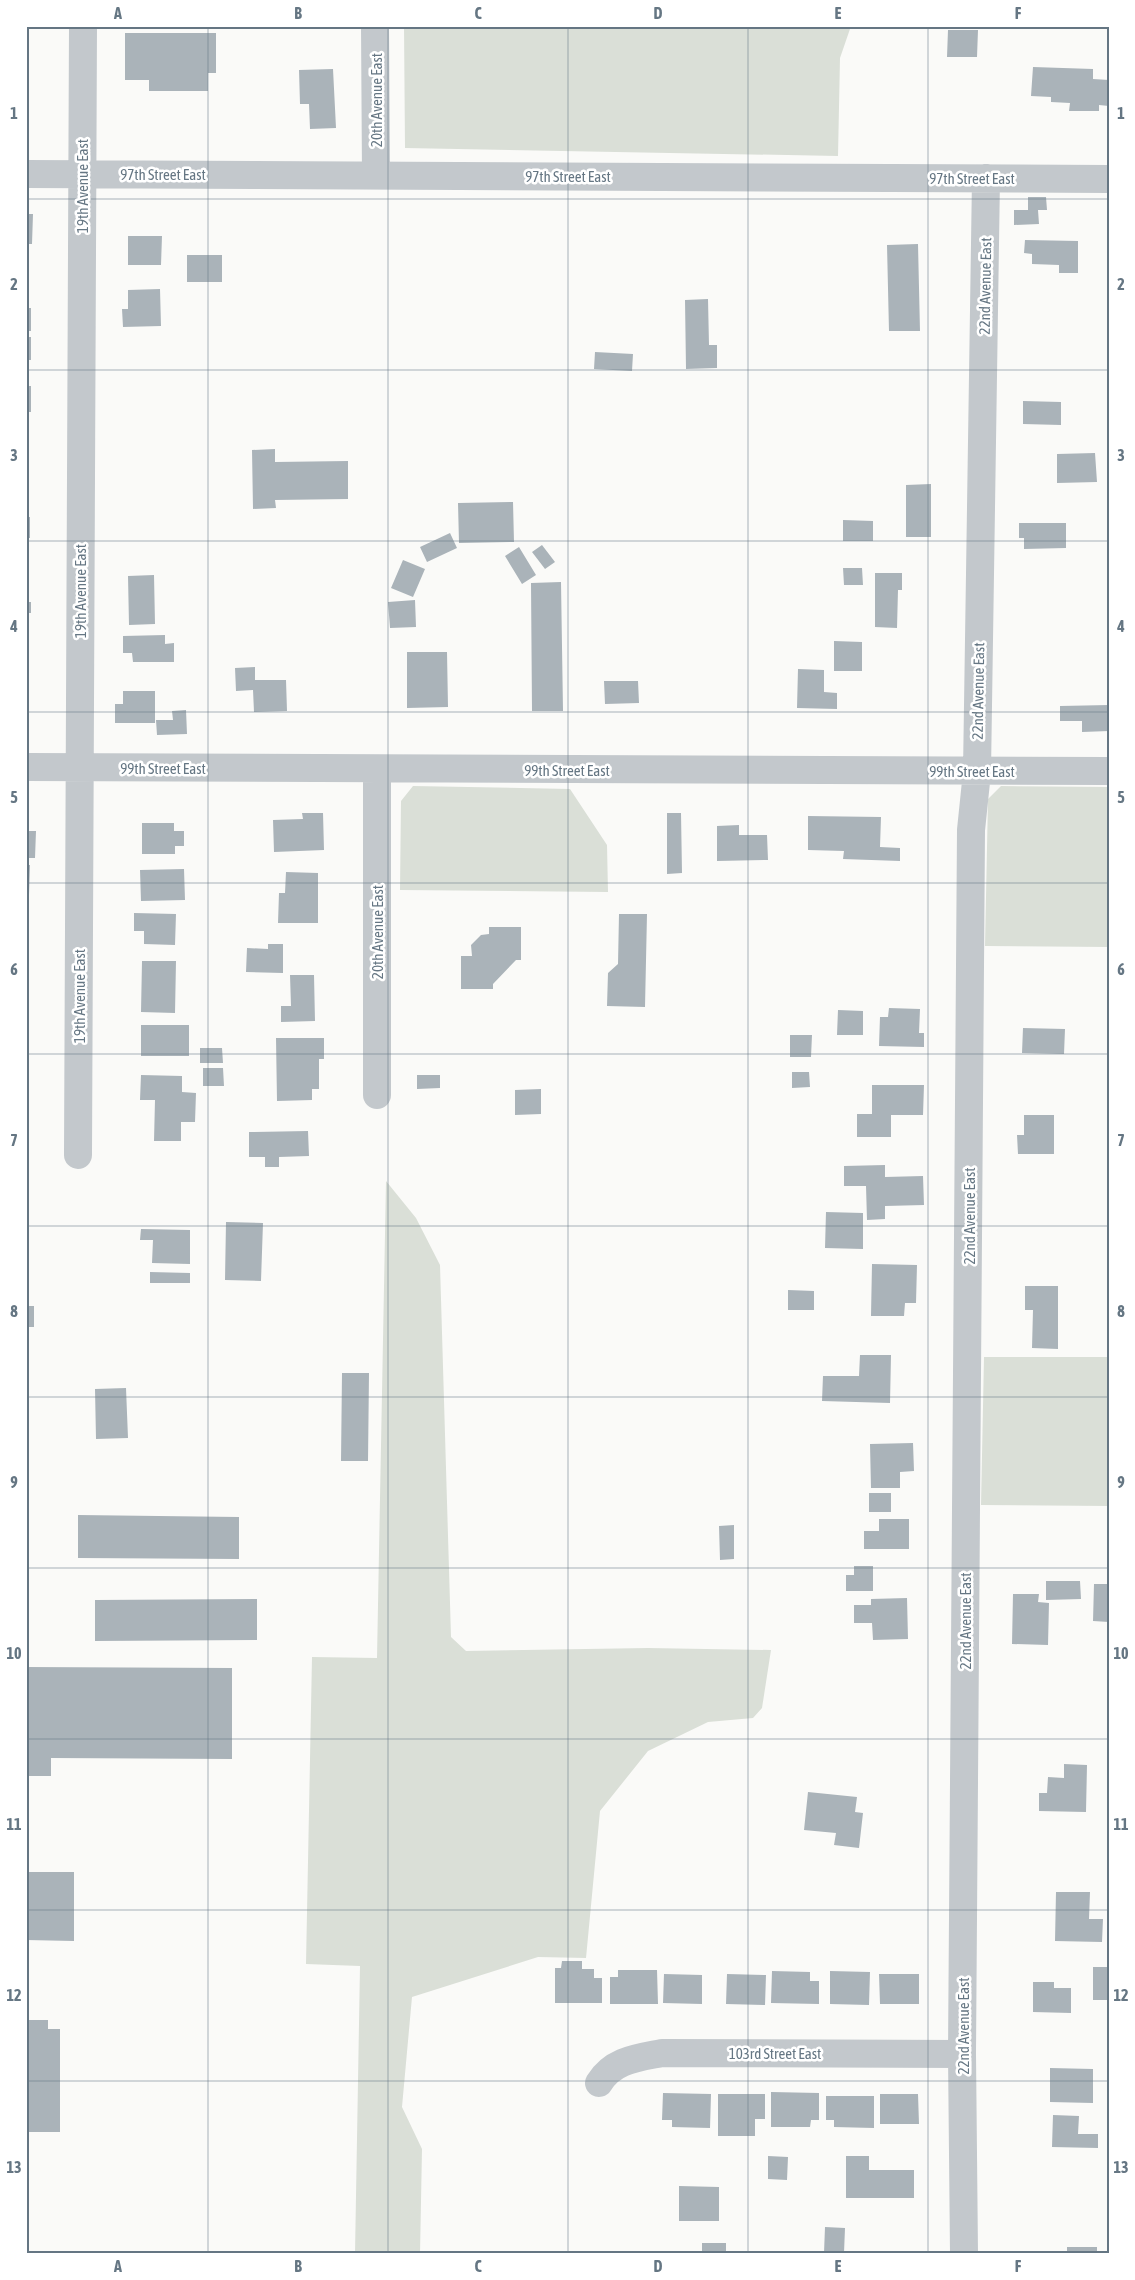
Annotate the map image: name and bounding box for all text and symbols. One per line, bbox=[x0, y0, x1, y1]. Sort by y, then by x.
text: A bbox=[113, 4, 122, 22]
text: B bbox=[294, 4, 302, 22]
text: C bbox=[474, 4, 482, 22]
text: D bbox=[654, 4, 663, 22]
text: E bbox=[835, 4, 842, 22]
text: F bbox=[1015, 4, 1022, 22]
street label: 20th Avenue East bbox=[368, 53, 385, 147]
text: 1 bbox=[10, 104, 18, 122]
text: 1 bbox=[1117, 104, 1125, 122]
street label: 19th Avenue East bbox=[74, 139, 91, 233]
street label: 97th Street East bbox=[120, 166, 206, 183]
street label: 97th Street East bbox=[525, 168, 611, 185]
street label: 97th Street East bbox=[929, 170, 1015, 187]
street label: 22nd Avenue East bbox=[976, 237, 994, 335]
text: 2 bbox=[10, 275, 18, 293]
text: 2 bbox=[1117, 275, 1125, 293]
text: 3 bbox=[10, 446, 18, 464]
text: 3 bbox=[1117, 446, 1125, 464]
street label: 19th Avenue East bbox=[72, 544, 89, 638]
text: 4 bbox=[9, 617, 18, 635]
text: 4 bbox=[1116, 617, 1125, 635]
street label: 22nd Avenue East bbox=[969, 642, 987, 740]
street label: 99th Street East bbox=[120, 760, 206, 777]
street label: 99th Street East bbox=[524, 762, 610, 779]
street label: 99th Street East bbox=[929, 763, 1015, 780]
text: 5 bbox=[10, 788, 18, 806]
text: 5 bbox=[1117, 788, 1125, 806]
street label: 20th Avenue East bbox=[369, 885, 386, 979]
street label: 19th Avenue East bbox=[71, 949, 88, 1043]
text: 6 bbox=[10, 960, 18, 978]
text: 6 bbox=[1117, 960, 1125, 978]
text: 7 bbox=[10, 1131, 18, 1149]
text: 7 bbox=[1117, 1131, 1125, 1149]
street label: 22nd Avenue East bbox=[961, 1167, 978, 1265]
text: 8 bbox=[10, 1302, 18, 1320]
text: 8 bbox=[1117, 1302, 1125, 1320]
text: 9 bbox=[10, 1473, 18, 1491]
text: 9 bbox=[1117, 1473, 1125, 1491]
street label: 22nd Avenue East bbox=[957, 1572, 974, 1670]
text: 10 bbox=[6, 1644, 22, 1662]
text: 10 bbox=[1113, 1644, 1129, 1662]
text: 11 bbox=[6, 1815, 22, 1833]
text: 11 bbox=[1113, 1815, 1129, 1833]
street label: 22nd Avenue East bbox=[955, 1977, 972, 2075]
text: 12 bbox=[6, 1986, 22, 2004]
text: 12 bbox=[1113, 1986, 1129, 2004]
street label: 103rd Street East bbox=[729, 2045, 821, 2062]
text: 13 bbox=[6, 2158, 22, 2176]
text: 13 bbox=[1113, 2158, 1129, 2176]
text: A bbox=[113, 2257, 122, 2275]
text: B bbox=[294, 2257, 302, 2275]
text: C bbox=[474, 2257, 482, 2275]
text: D bbox=[654, 2257, 663, 2275]
text: E bbox=[835, 2257, 842, 2275]
text: F bbox=[1015, 2257, 1022, 2275]

